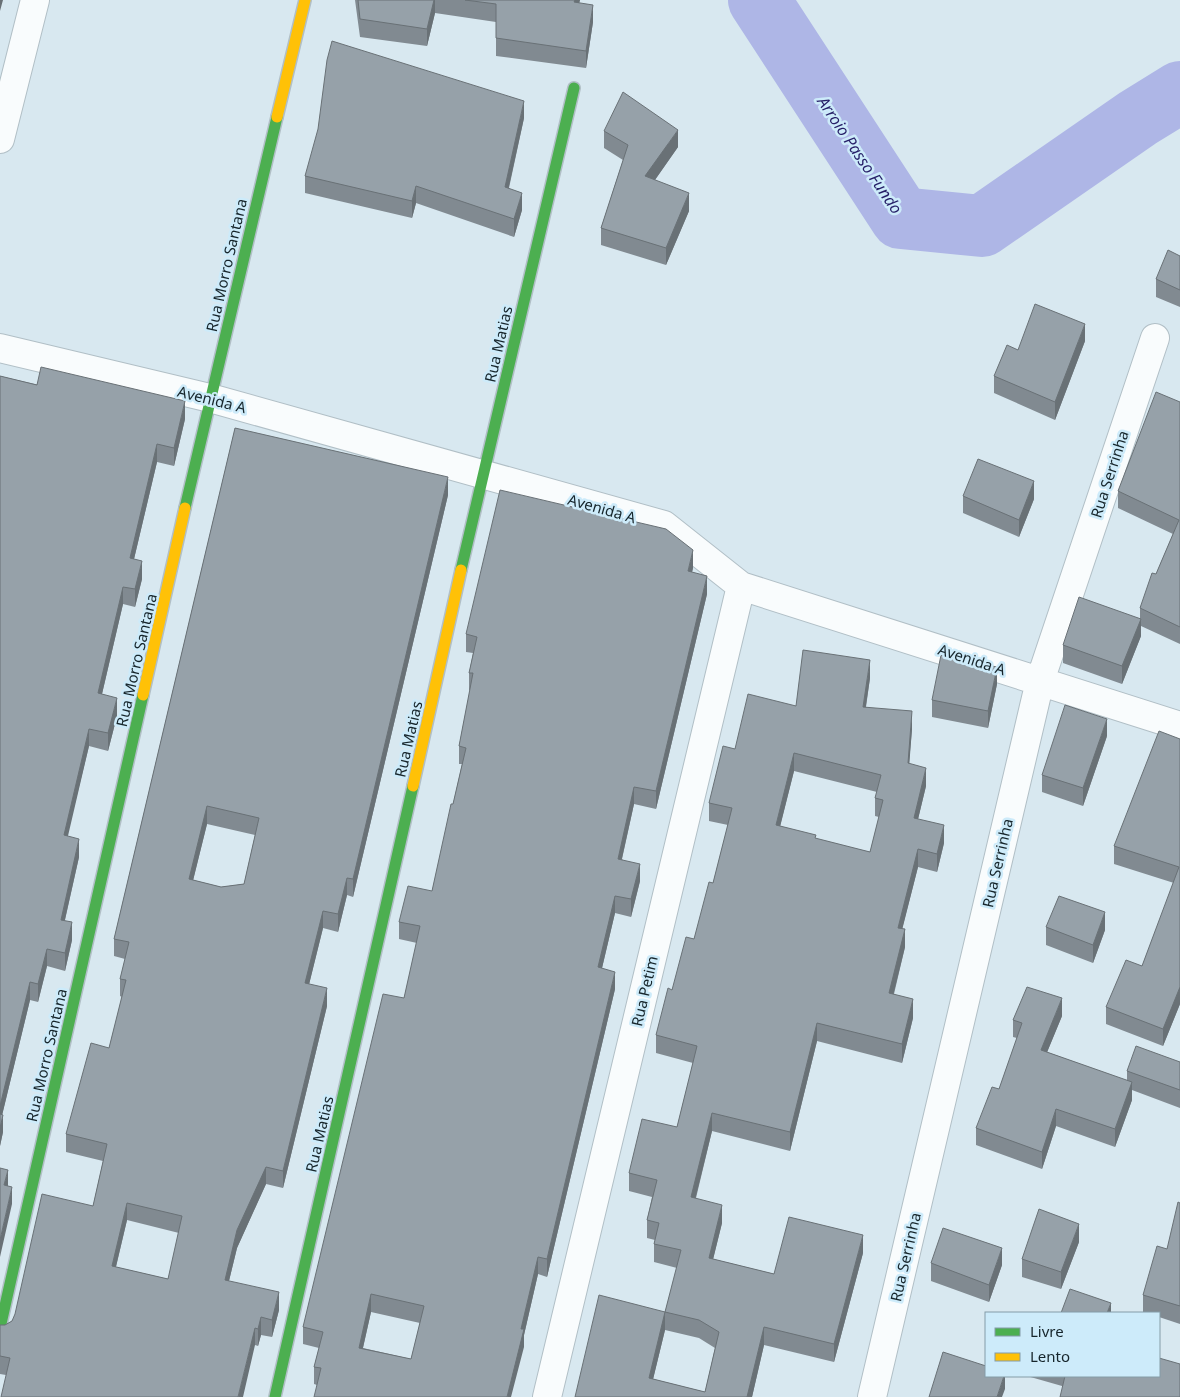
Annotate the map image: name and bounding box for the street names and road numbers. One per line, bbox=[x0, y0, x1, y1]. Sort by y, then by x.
street label: Rua Morro Santana bbox=[201, 196, 251, 334]
street label: Rua Matias bbox=[480, 304, 516, 384]
street label: Avenida A bbox=[176, 381, 249, 417]
street label: Rua Serrinha bbox=[1085, 428, 1133, 520]
street label: Avenida A bbox=[566, 489, 639, 527]
street label: Rua Morro Santana bbox=[111, 591, 161, 729]
street label: Avenida A bbox=[936, 639, 1009, 679]
street label: Rua Matias bbox=[390, 699, 426, 779]
street label: Rua Serrinha bbox=[977, 817, 1017, 909]
street label: Rua Petim bbox=[626, 954, 662, 1028]
street label: Rua Morro Santana bbox=[21, 986, 71, 1124]
street label: Rua Matias bbox=[301, 1094, 337, 1174]
street label: Rua Serrinha bbox=[885, 1211, 925, 1303]

